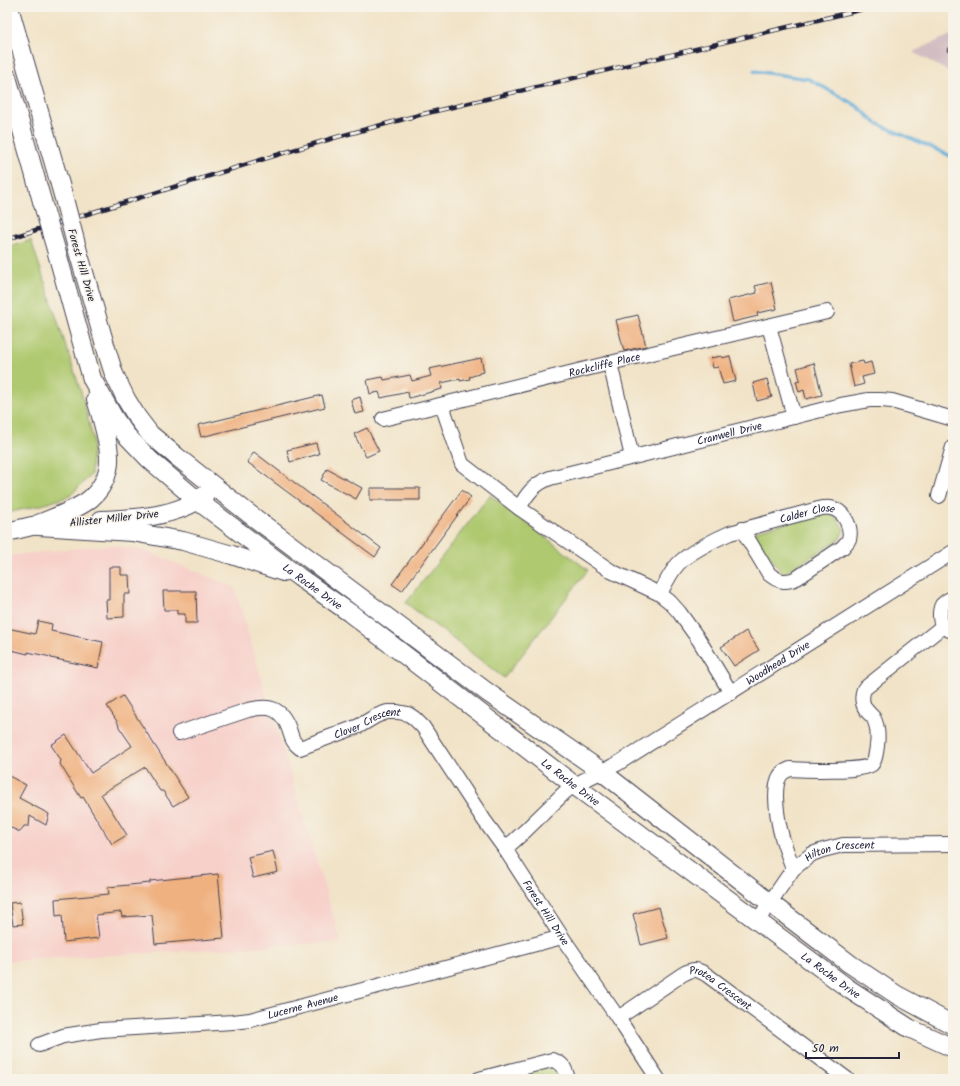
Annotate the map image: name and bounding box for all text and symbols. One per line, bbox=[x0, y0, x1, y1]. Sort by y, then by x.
street label: Forest Hill Drive bbox=[62, 227, 100, 304]
street label: Rockcliffe Place bbox=[567, 348, 642, 383]
street label: Cranwell Drive bbox=[695, 417, 764, 451]
street label: Calder Close bbox=[778, 500, 838, 529]
street label: Allister Miller Drive bbox=[69, 505, 159, 533]
street label: La Roche Drive bbox=[278, 559, 346, 615]
street label: Woodhead Drive bbox=[743, 636, 814, 691]
street label: Clover Crescent bbox=[331, 704, 403, 745]
street label: La Roche Drive bbox=[537, 755, 603, 811]
street label: Hilton Crescent bbox=[801, 837, 876, 867]
street label: Forest Hill Drive bbox=[517, 876, 573, 950]
street label: La Roche Drive bbox=[797, 948, 864, 1004]
street label: Protea Crescent bbox=[688, 962, 756, 1016]
street label: Lucerne Avenue bbox=[266, 989, 340, 1025]
scale bar bbox=[806, 1034, 899, 1060]
text: 50 m bbox=[812, 1039, 839, 1058]

